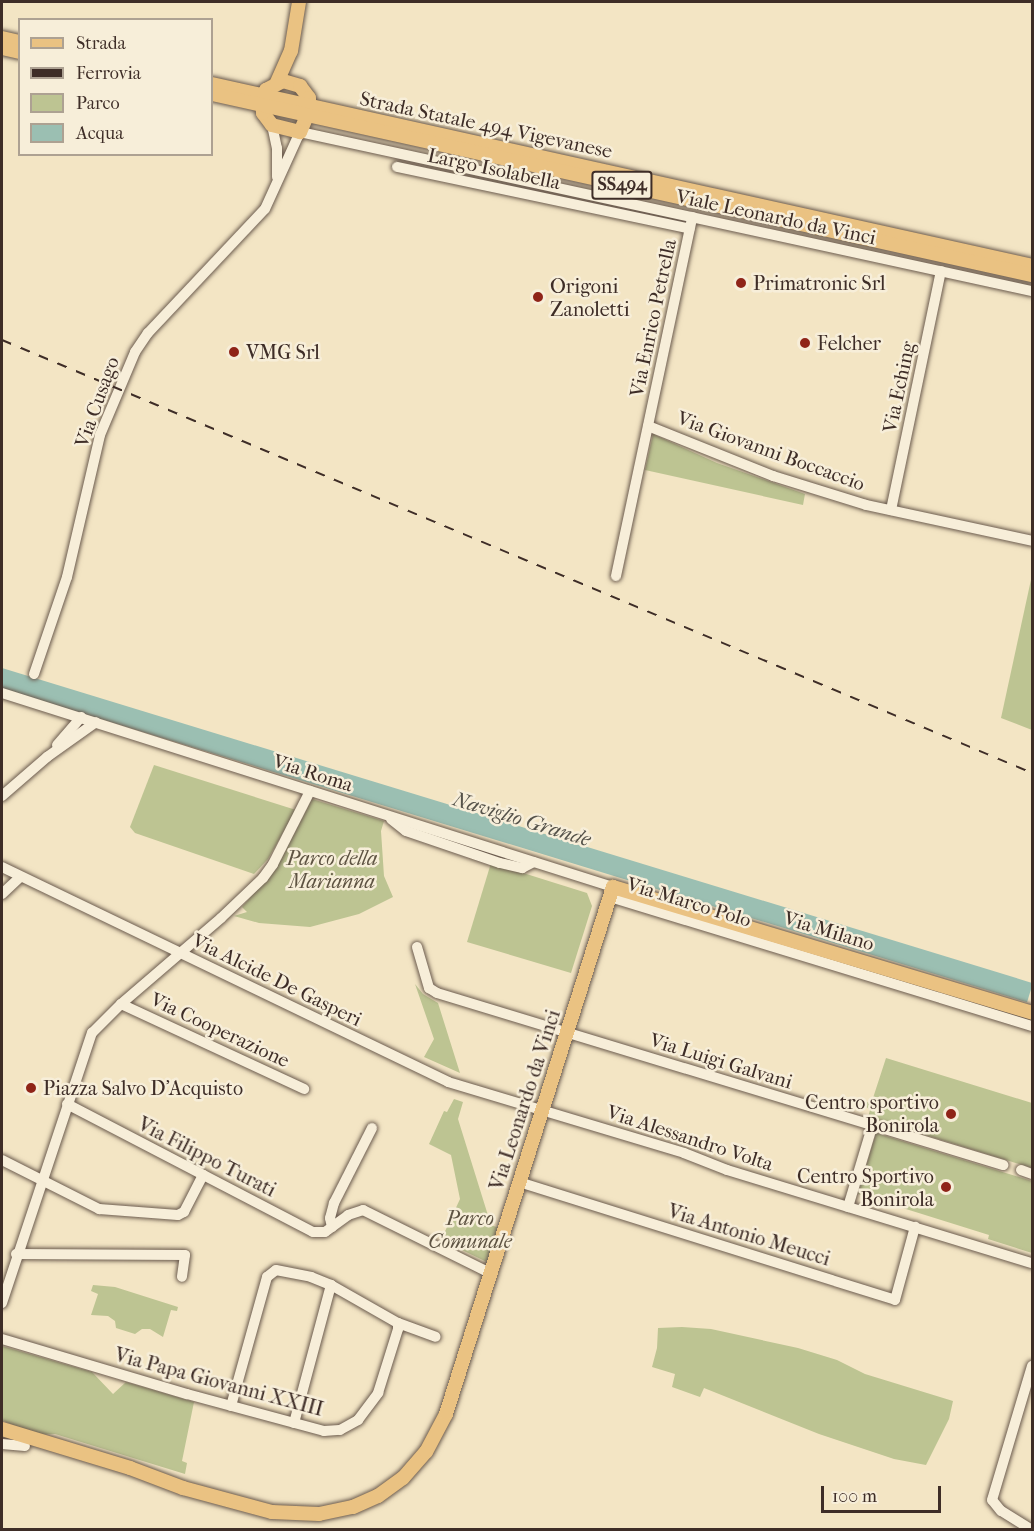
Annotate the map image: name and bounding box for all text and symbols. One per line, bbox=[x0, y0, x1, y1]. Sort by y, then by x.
legend bbox=[18, 18, 213, 156]
text: Strada bbox=[76, 33, 126, 54]
text: Ferrovia bbox=[76, 63, 141, 84]
street label: Strada Statale 494 Vigevanese bbox=[358, 86, 614, 164]
text: Parco bbox=[76, 93, 120, 114]
text: Acqua bbox=[76, 123, 123, 144]
street label: Largo Isolabella bbox=[425, 143, 563, 195]
road number: SS494 bbox=[590, 170, 654, 200]
street label: Viale Leonardo da Vinci bbox=[674, 184, 878, 250]
street label: Via Enrico Petrella bbox=[625, 237, 681, 399]
place label: Primatronic Srl bbox=[753, 271, 886, 295]
place label: Origoni Zanoletti bbox=[550, 274, 630, 321]
marker: Primatronic Srl bbox=[734, 276, 748, 290]
marker: Origoni Zanoletti bbox=[531, 290, 545, 304]
place label: Felcher bbox=[817, 331, 881, 355]
marker: Felcher bbox=[798, 336, 812, 350]
street label: Via Eching bbox=[878, 339, 920, 435]
place label: VMG Srl bbox=[246, 340, 320, 364]
marker: VMG Srl bbox=[227, 345, 241, 359]
street label: Via Cusago bbox=[70, 353, 124, 451]
street label: Via Giovanni Boccaccio bbox=[674, 406, 868, 496]
street label: Via Roma bbox=[270, 749, 356, 797]
water label: Naviglio Grande bbox=[450, 786, 594, 852]
park label: Parco della Marianna bbox=[287, 847, 377, 894]
street label: Via Marco Polo bbox=[624, 872, 754, 932]
street label: Via Milano bbox=[781, 906, 877, 956]
street label: Via Alcide De Gasperi bbox=[188, 928, 366, 1032]
street label: Via Cooperazione bbox=[147, 987, 293, 1073]
street label: Via Leonardo da Vinci bbox=[484, 1007, 566, 1193]
street label: Via Luigi Galvani bbox=[647, 1028, 795, 1094]
place label: Piazza Salvo D'Acquisto bbox=[43, 1076, 243, 1100]
marker: Piazza Salvo D'Acquisto bbox=[24, 1081, 38, 1095]
place label: Centro sportivo Bonirola bbox=[805, 1090, 939, 1137]
street label: Via Alessandro Volta bbox=[604, 1100, 776, 1176]
marker: Centro sportivo Bonirola bbox=[944, 1107, 958, 1121]
street label: Via Filippo Turati bbox=[134, 1112, 280, 1202]
place label: Centro Sportivo Bonirola bbox=[797, 1164, 934, 1211]
marker: Centro Sportivo Bonirola bbox=[939, 1180, 953, 1194]
street label: Via Antonio Meucci bbox=[665, 1199, 833, 1271]
park label: Parco Comunale bbox=[428, 1207, 512, 1254]
street label: Via Papa Giovanni XXIII bbox=[112, 1343, 326, 1421]
scale bar bbox=[824, 1474, 944, 1512]
text: 100 m bbox=[832, 1486, 877, 1507]

